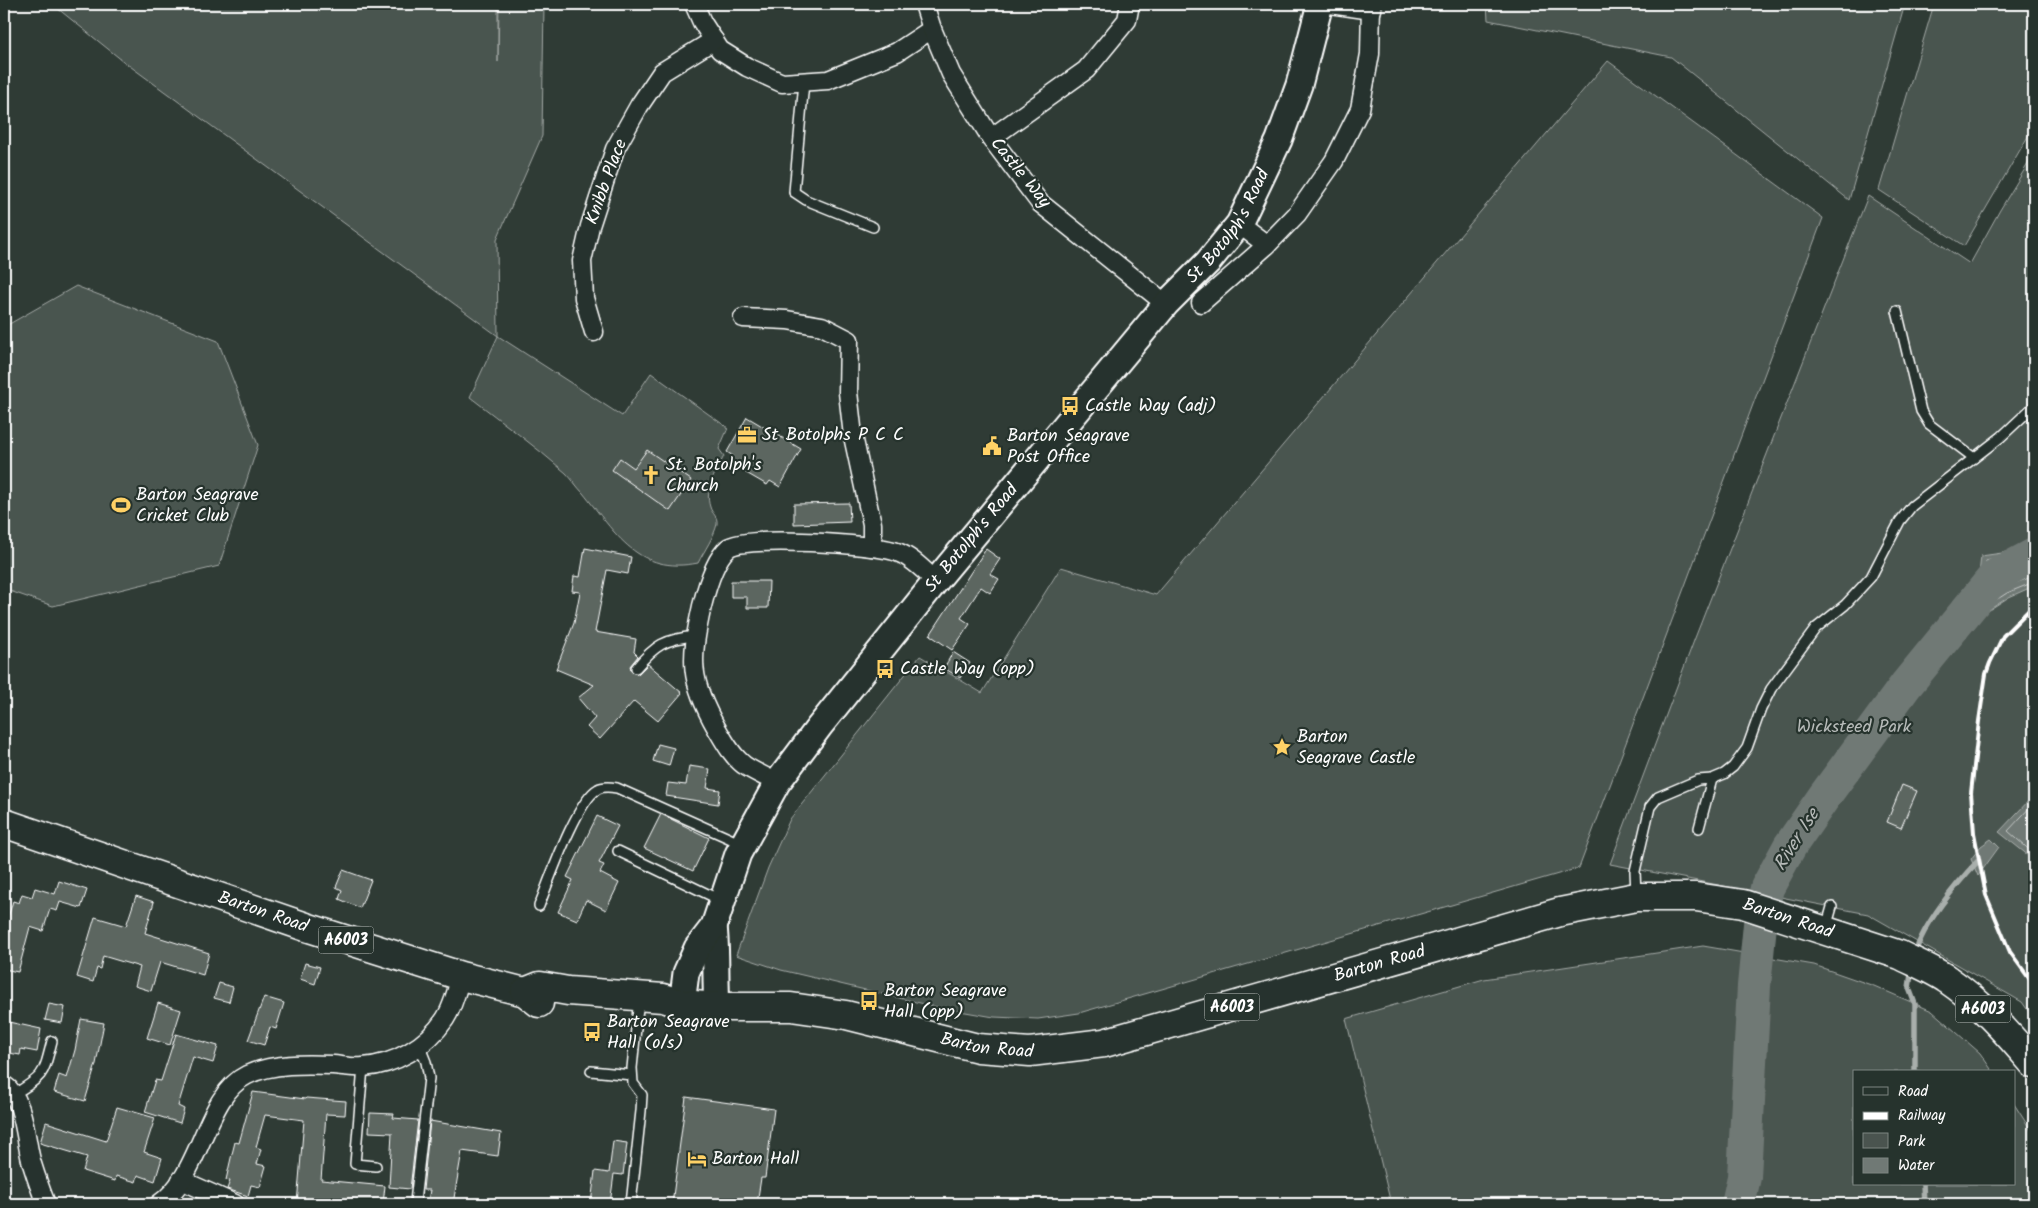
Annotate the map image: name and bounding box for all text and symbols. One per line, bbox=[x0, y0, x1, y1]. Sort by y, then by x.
street label: Castle Way bbox=[982, 131, 1058, 215]
street label: Knibb Place bbox=[578, 135, 636, 229]
street label: St Botolph's Road bbox=[1179, 163, 1278, 291]
place label: Castle Way (adj) bbox=[1085, 392, 1217, 421]
bus stop icon: Castle Way (adj) bbox=[1059, 395, 1081, 417]
place label: St Botolphs P C C bbox=[762, 421, 904, 450]
place label: Barton Seagrave Post Office bbox=[1007, 422, 1130, 472]
office icon: St Botolphs P C C bbox=[736, 424, 758, 446]
public building icon: Barton Seagrave Post Office bbox=[981, 435, 1003, 457]
place label: St. Botolph's Church bbox=[666, 451, 762, 501]
church icon: St. Botolph's Church bbox=[640, 464, 662, 486]
street label: St Botolph's Road bbox=[917, 476, 1026, 599]
place label: Barton Seagrave Cricket Club bbox=[136, 481, 259, 531]
sports icon: Barton Seagrave Cricket Club bbox=[110, 494, 132, 516]
place label: Castle Way (opp) bbox=[900, 655, 1035, 684]
bus stop icon: Castle Way (opp) bbox=[874, 658, 896, 680]
park label: Wicksteed Park bbox=[1797, 713, 1912, 742]
place label: Barton Seagrave Castle bbox=[1297, 723, 1415, 773]
place icon: Barton Seagrave Castle bbox=[1271, 736, 1293, 758]
water label: River Ise bbox=[1766, 801, 1829, 877]
street label: Barton Road bbox=[214, 883, 313, 942]
street label: Barton Road bbox=[1739, 890, 1838, 947]
road number: A6003 bbox=[318, 926, 374, 954]
street label: Barton Road bbox=[1330, 937, 1430, 991]
place label: Barton Seagrave Hall (opp) bbox=[884, 977, 1007, 1027]
bus stop icon: Barton Seagrave Hall (opp) bbox=[858, 990, 880, 1012]
road number: A6003 bbox=[1204, 994, 1260, 1020]
road number: A6003 bbox=[1956, 996, 2010, 1022]
place label: Barton Seagrave Hall (o/s) bbox=[607, 1008, 730, 1058]
bus stop icon: Barton Seagrave Hall (o/s) bbox=[581, 1021, 603, 1043]
street label: Barton Road bbox=[937, 1025, 1035, 1067]
legend bbox=[1853, 1070, 2016, 1186]
text: Road bbox=[1898, 1080, 1929, 1104]
text: Railway bbox=[1898, 1104, 1946, 1128]
text: Park bbox=[1898, 1130, 1926, 1154]
place label: Barton Hall bbox=[712, 1145, 800, 1174]
hotel icon: Barton Hall bbox=[686, 1148, 708, 1170]
text: Water bbox=[1898, 1154, 1935, 1178]

